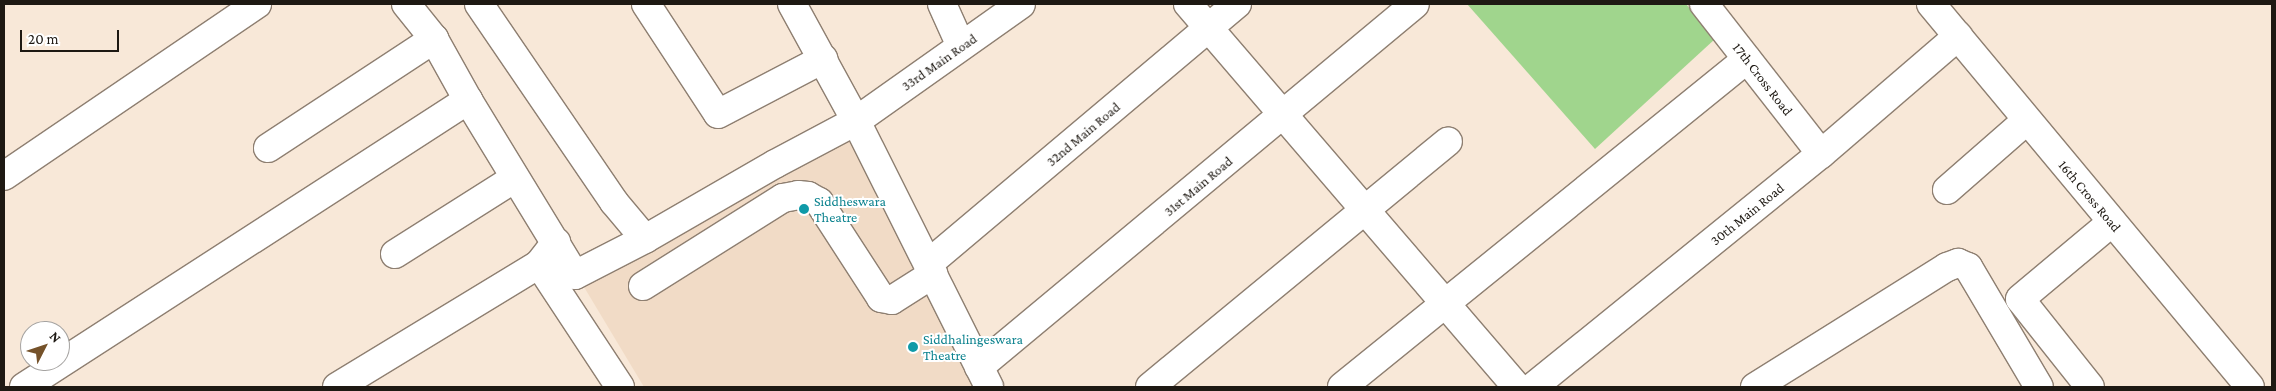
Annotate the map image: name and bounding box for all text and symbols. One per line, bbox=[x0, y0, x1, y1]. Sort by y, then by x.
scale bar bbox=[22, 20, 121, 52]
street label: 33rd Main Road bbox=[898, 30, 980, 94]
text: 20 m bbox=[28, 31, 59, 47]
street label: 17th Cross Road bbox=[1729, 39, 1797, 119]
street label: 32nd Main Road bbox=[1043, 98, 1123, 170]
street label: 31st Main Road bbox=[1160, 152, 1236, 220]
street label: 16th Cross Road bbox=[2055, 157, 2125, 235]
street label: 30th Main Road bbox=[1707, 179, 1787, 249]
place label: Siddheswara Theatre bbox=[814, 193, 886, 226]
marker: Siddheswara Theatre bbox=[798, 203, 810, 215]
north arrow bbox=[20, 321, 70, 371]
text: N bbox=[46, 328, 65, 346]
place label: Siddhalingeswara Theatre bbox=[923, 331, 1023, 364]
marker: Siddhalingeswara Theatre bbox=[907, 341, 919, 353]

